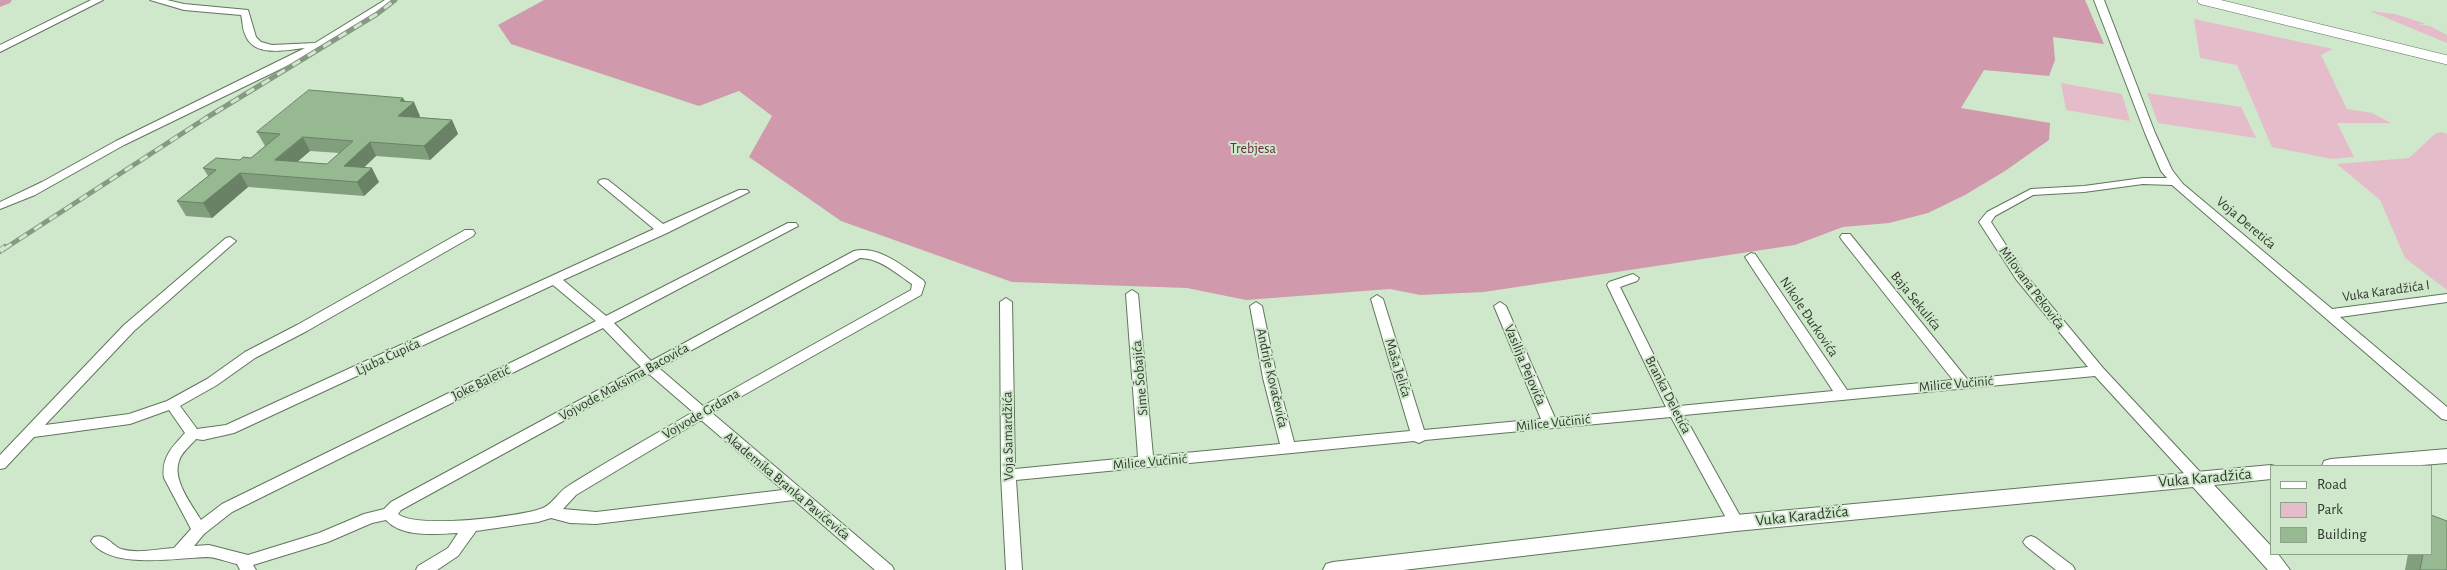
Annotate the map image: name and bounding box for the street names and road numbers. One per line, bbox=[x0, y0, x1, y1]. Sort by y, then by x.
street label: Voja Deretića bbox=[2213, 193, 2279, 253]
street label: Milovana Pekovića bbox=[1995, 243, 2069, 333]
street label: Baja Sekulića bbox=[1887, 268, 1945, 334]
street label: Nikole Đurkovića bbox=[1776, 274, 1842, 360]
street label: Vuka Karadžića I bbox=[2341, 277, 2431, 305]
street label: Vasilija Pejovića bbox=[1500, 322, 1550, 408]
street label: Andrije Kovačevića bbox=[1252, 326, 1292, 430]
street label: Ljuba Čupića bbox=[353, 335, 423, 379]
street label: Maša Jelića bbox=[1381, 337, 1415, 399]
street label: Vojvode Maksima Bacovića bbox=[556, 339, 692, 425]
street label: Sime Šobajića bbox=[1128, 340, 1152, 416]
street label: Branka Deletića bbox=[1641, 353, 1695, 437]
street label: Joke Baletić bbox=[449, 362, 513, 404]
street label: Milice Vučinić bbox=[1918, 372, 1994, 396]
street label: Vojvode Grdana bbox=[659, 385, 743, 443]
street label: Voja Samardžića bbox=[999, 391, 1017, 481]
street label: Milice Vučinić bbox=[1515, 411, 1591, 435]
street label: Akademika Branka Pavićevića bbox=[721, 428, 853, 544]
street label: Milice Vučinić bbox=[1112, 450, 1188, 474]
street label: Vuka Karadžića bbox=[2157, 464, 2253, 492]
street label: Vuka Karadžića bbox=[1754, 502, 1850, 530]

